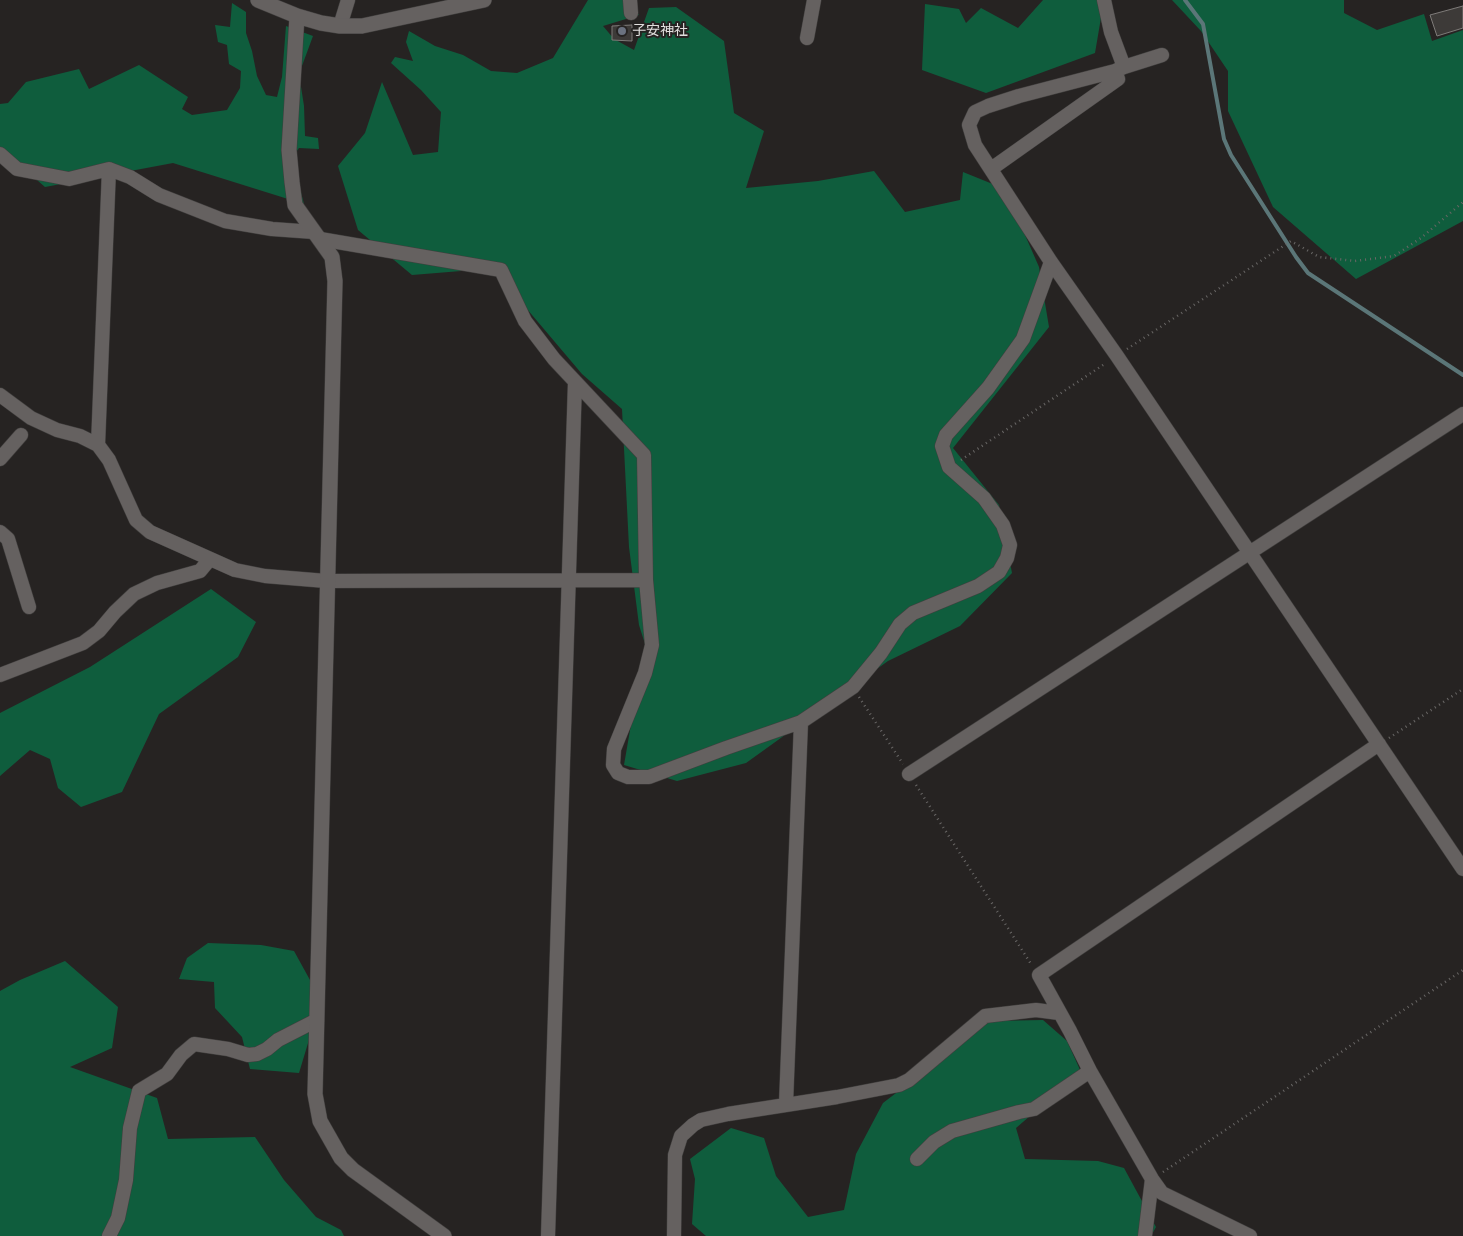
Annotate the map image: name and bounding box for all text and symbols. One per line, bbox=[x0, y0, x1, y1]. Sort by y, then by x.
place label: 子安神社 bbox=[632, 23, 688, 39]
marker: 子安神社 bbox=[616, 25, 628, 37]

